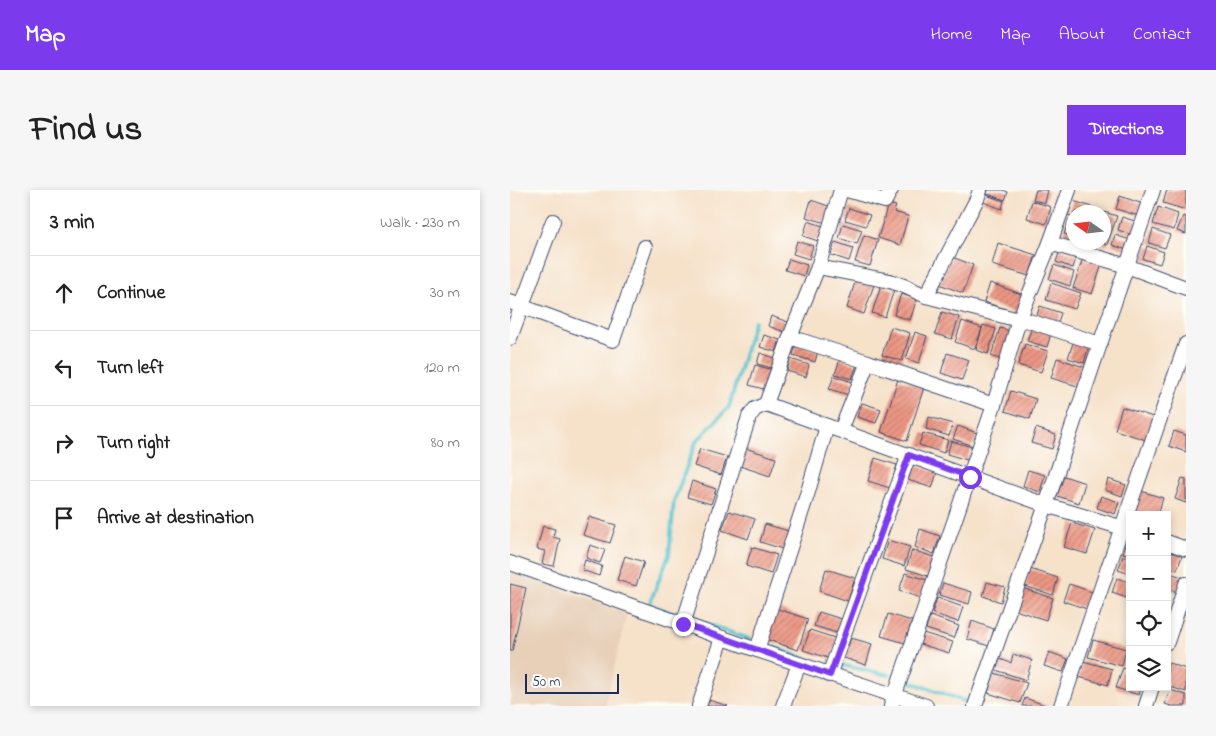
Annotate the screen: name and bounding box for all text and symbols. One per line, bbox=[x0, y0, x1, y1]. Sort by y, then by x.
text: Map bbox=[25, 18, 66, 53]
text: Home bbox=[931, 22, 972, 48]
text: Map bbox=[1000, 22, 1031, 48]
text: About bbox=[1059, 22, 1105, 48]
text: Contact bbox=[1133, 22, 1191, 48]
text: Find us bbox=[30, 105, 142, 156]
button: Directions bbox=[1067, 105, 1186, 155]
north arrow bbox=[1066, 205, 1111, 250]
text: 3 min bbox=[50, 208, 94, 238]
text: Walk · 230 m bbox=[380, 211, 460, 235]
icon: ahead bbox=[50, 279, 78, 307]
text: Continue bbox=[97, 280, 165, 307]
text: 30 m bbox=[430, 281, 460, 305]
icon: left bbox=[50, 354, 78, 382]
text: Turn left bbox=[97, 355, 164, 382]
text: 120 m bbox=[424, 356, 460, 380]
icon: right bbox=[50, 429, 78, 457]
text: Turn right bbox=[97, 430, 170, 457]
text: 80 m bbox=[431, 431, 460, 455]
route start bbox=[959, 466, 982, 489]
icon: arrive bbox=[50, 504, 78, 532]
text: Arrive at destination bbox=[97, 505, 254, 532]
map controls bbox=[1126, 511, 1171, 691]
button: + bbox=[1126, 511, 1171, 556]
button: − bbox=[1126, 556, 1171, 601]
button: locate bbox=[1126, 601, 1171, 646]
route end bbox=[672, 613, 695, 636]
button: layers bbox=[1126, 646, 1171, 691]
scale bar bbox=[525, 671, 619, 694]
text: 50 m bbox=[532, 672, 560, 693]

